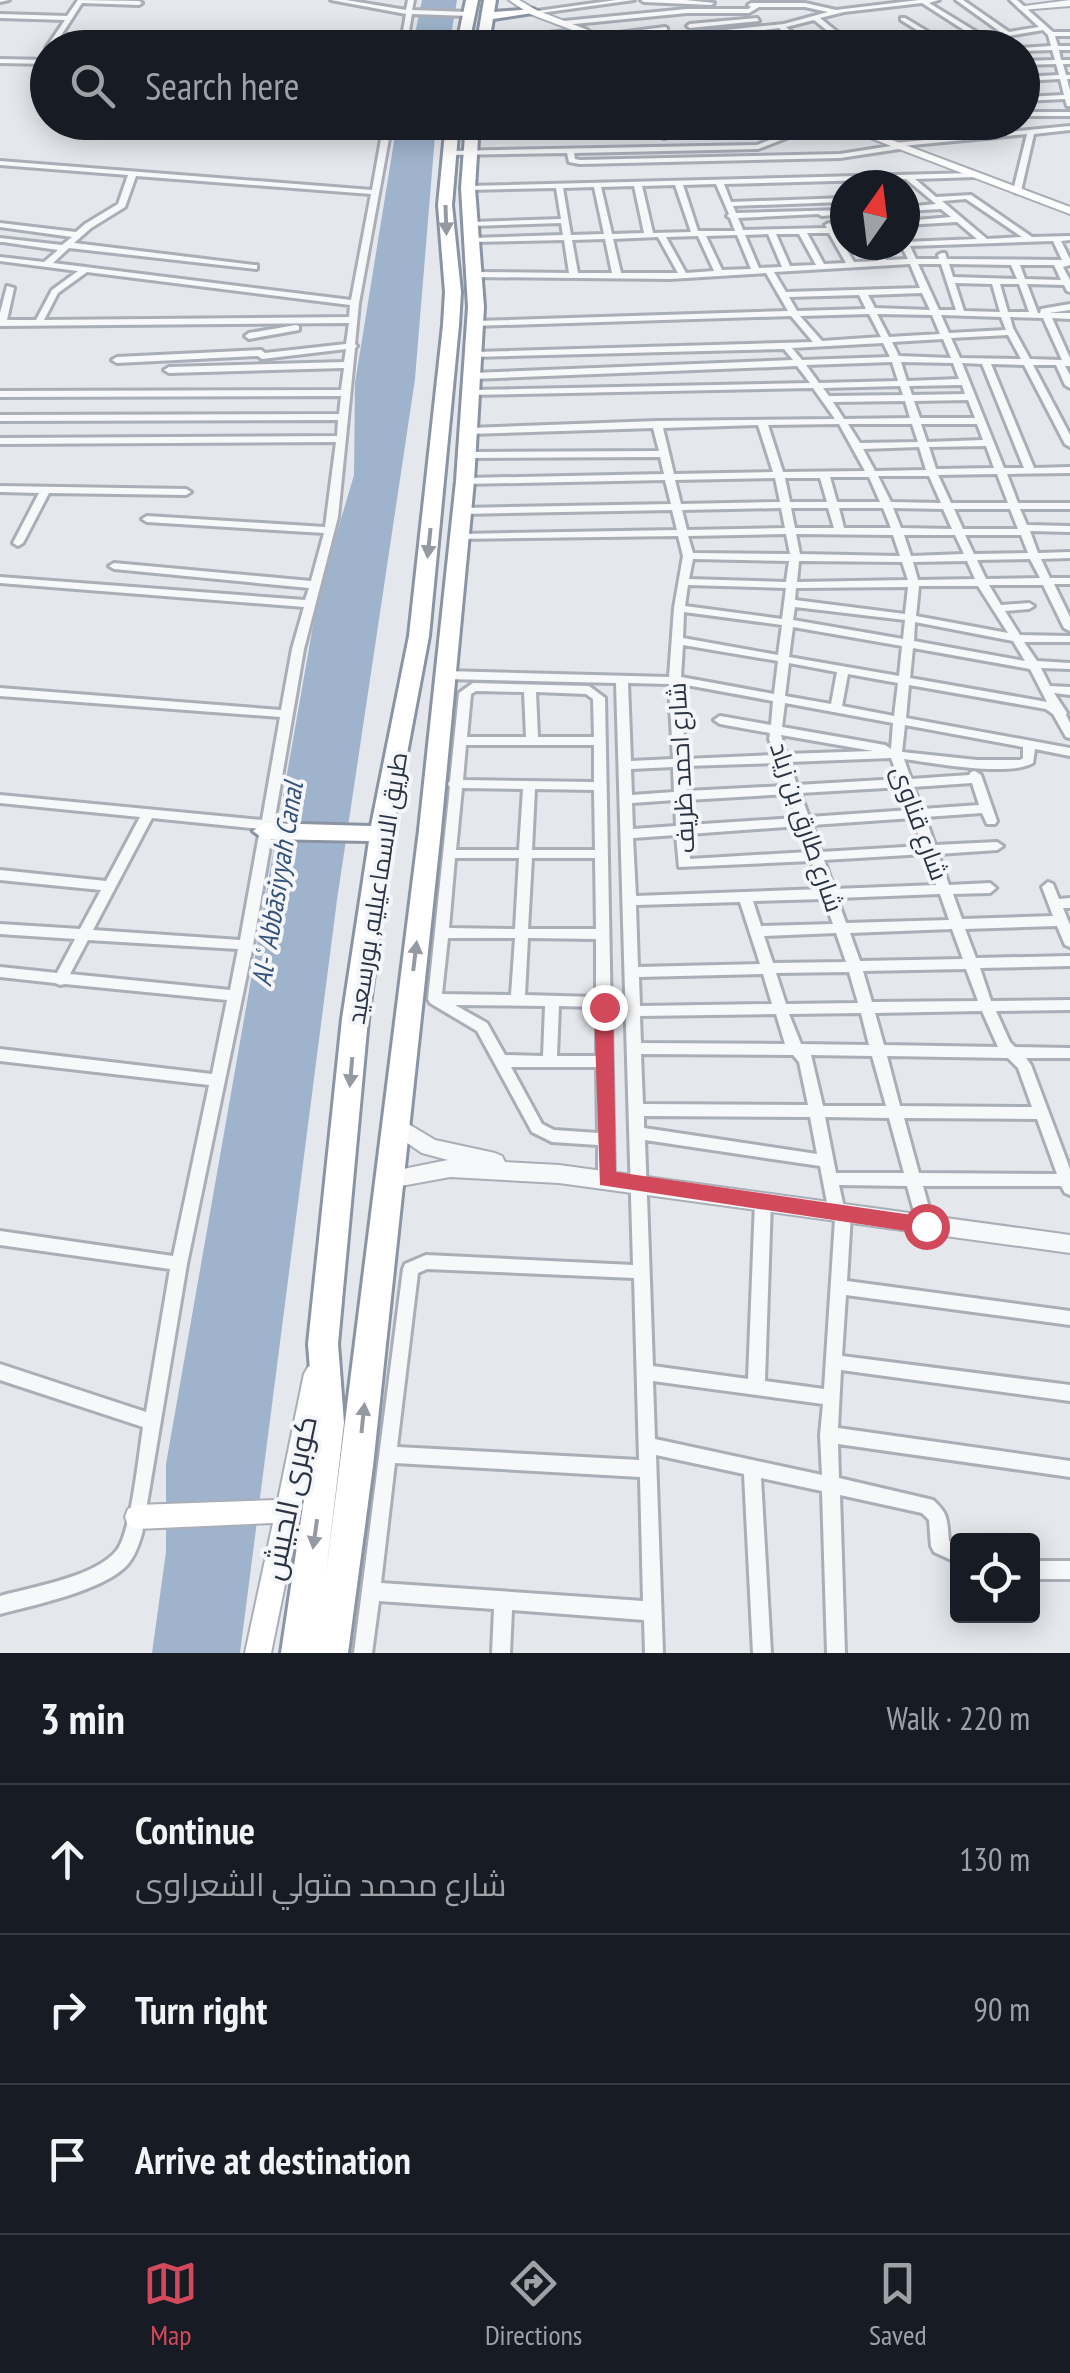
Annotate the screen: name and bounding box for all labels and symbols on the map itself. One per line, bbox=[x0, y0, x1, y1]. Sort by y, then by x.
north arrow bbox=[830, 170, 920, 260]
one-way arrow bbox=[439, 204, 455, 236]
one-way arrow bbox=[421, 527, 437, 559]
street label: شارع احمد ظريف bbox=[661, 682, 702, 854]
street label: شارع طارق بن زياد bbox=[762, 738, 851, 916]
street label: طريق الاسماعيليه, بورسعيد bbox=[340, 750, 414, 1026]
street label: شارع قناوى bbox=[884, 761, 955, 885]
water label: Al-ʿAbbāsiyyah Canal bbox=[242, 777, 311, 989]
one-way arrow bbox=[407, 939, 423, 971]
route end bbox=[582, 985, 628, 1031]
one-way arrow bbox=[342, 1056, 358, 1088]
route start bbox=[904, 1204, 950, 1250]
one-way arrow bbox=[355, 1401, 371, 1433]
street label: كوبرى الجيش bbox=[252, 1412, 325, 1583]
one-way arrow bbox=[307, 1519, 323, 1551]

